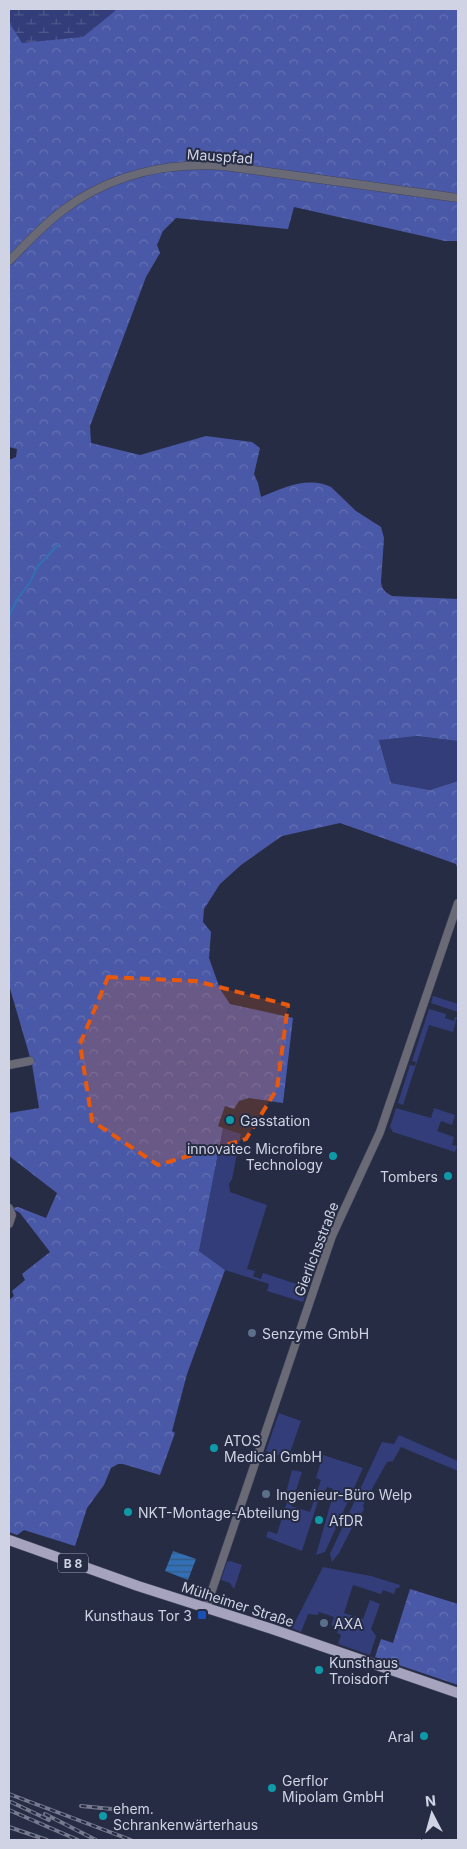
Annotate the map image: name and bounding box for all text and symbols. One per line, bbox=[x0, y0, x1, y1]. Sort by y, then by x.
street label: Mauspfad bbox=[186, 145, 254, 167]
place label: Gasstation bbox=[240, 1112, 310, 1129]
marker: Gasstation bbox=[224, 1114, 236, 1126]
place label: innovatec Microfibre Technology bbox=[187, 1140, 323, 1173]
marker: innovatec Microfibre Technology bbox=[327, 1150, 339, 1162]
place label: Tombers bbox=[380, 1168, 438, 1185]
marker: Tombers bbox=[442, 1170, 454, 1182]
street label: Gierlichsstraße bbox=[290, 1199, 342, 1299]
place label: Senzyme GmbH bbox=[262, 1325, 369, 1342]
marker: Senzyme GmbH bbox=[246, 1327, 258, 1339]
place label: ATOS Medical GmbH bbox=[224, 1432, 322, 1465]
marker: ATOS Medical GmbH bbox=[208, 1442, 220, 1454]
place label: Ingenieur-Büro Welp bbox=[276, 1486, 412, 1503]
marker: Ingenieur-Büro Welp bbox=[260, 1488, 272, 1500]
place label: NKT-Montage-Abteilung bbox=[138, 1504, 300, 1521]
marker: NKT-Montage-Abteilung bbox=[122, 1506, 134, 1518]
place label: AfDR bbox=[329, 1512, 363, 1529]
marker: AfDR bbox=[313, 1514, 325, 1526]
road number: B 8 bbox=[58, 1554, 88, 1572]
street label: Mülheimer Straße bbox=[180, 1578, 296, 1630]
place label: Kunsthaus Tor 3 bbox=[85, 1607, 192, 1624]
marker: Kunsthaus Tor 3 bbox=[196, 1609, 208, 1621]
place label: AXA bbox=[334, 1615, 363, 1632]
marker: AXA bbox=[318, 1617, 330, 1629]
place label: Kunsthaus Troisdorf bbox=[329, 1654, 398, 1687]
marker: Kunsthaus Troisdorf bbox=[313, 1664, 325, 1676]
place label: Aral bbox=[388, 1728, 414, 1745]
marker: Aral bbox=[418, 1730, 430, 1742]
place label: Gerflor Mipolam GmbH bbox=[282, 1772, 384, 1805]
marker: Gerflor Mipolam GmbH bbox=[266, 1782, 278, 1794]
north arrow bbox=[407, 1789, 457, 1839]
text: N bbox=[424, 1792, 437, 1810]
place label: ehem. Schrankenwärterhaus bbox=[113, 1800, 258, 1833]
marker: ehem. Schrankenwärterhaus bbox=[97, 1810, 109, 1822]

